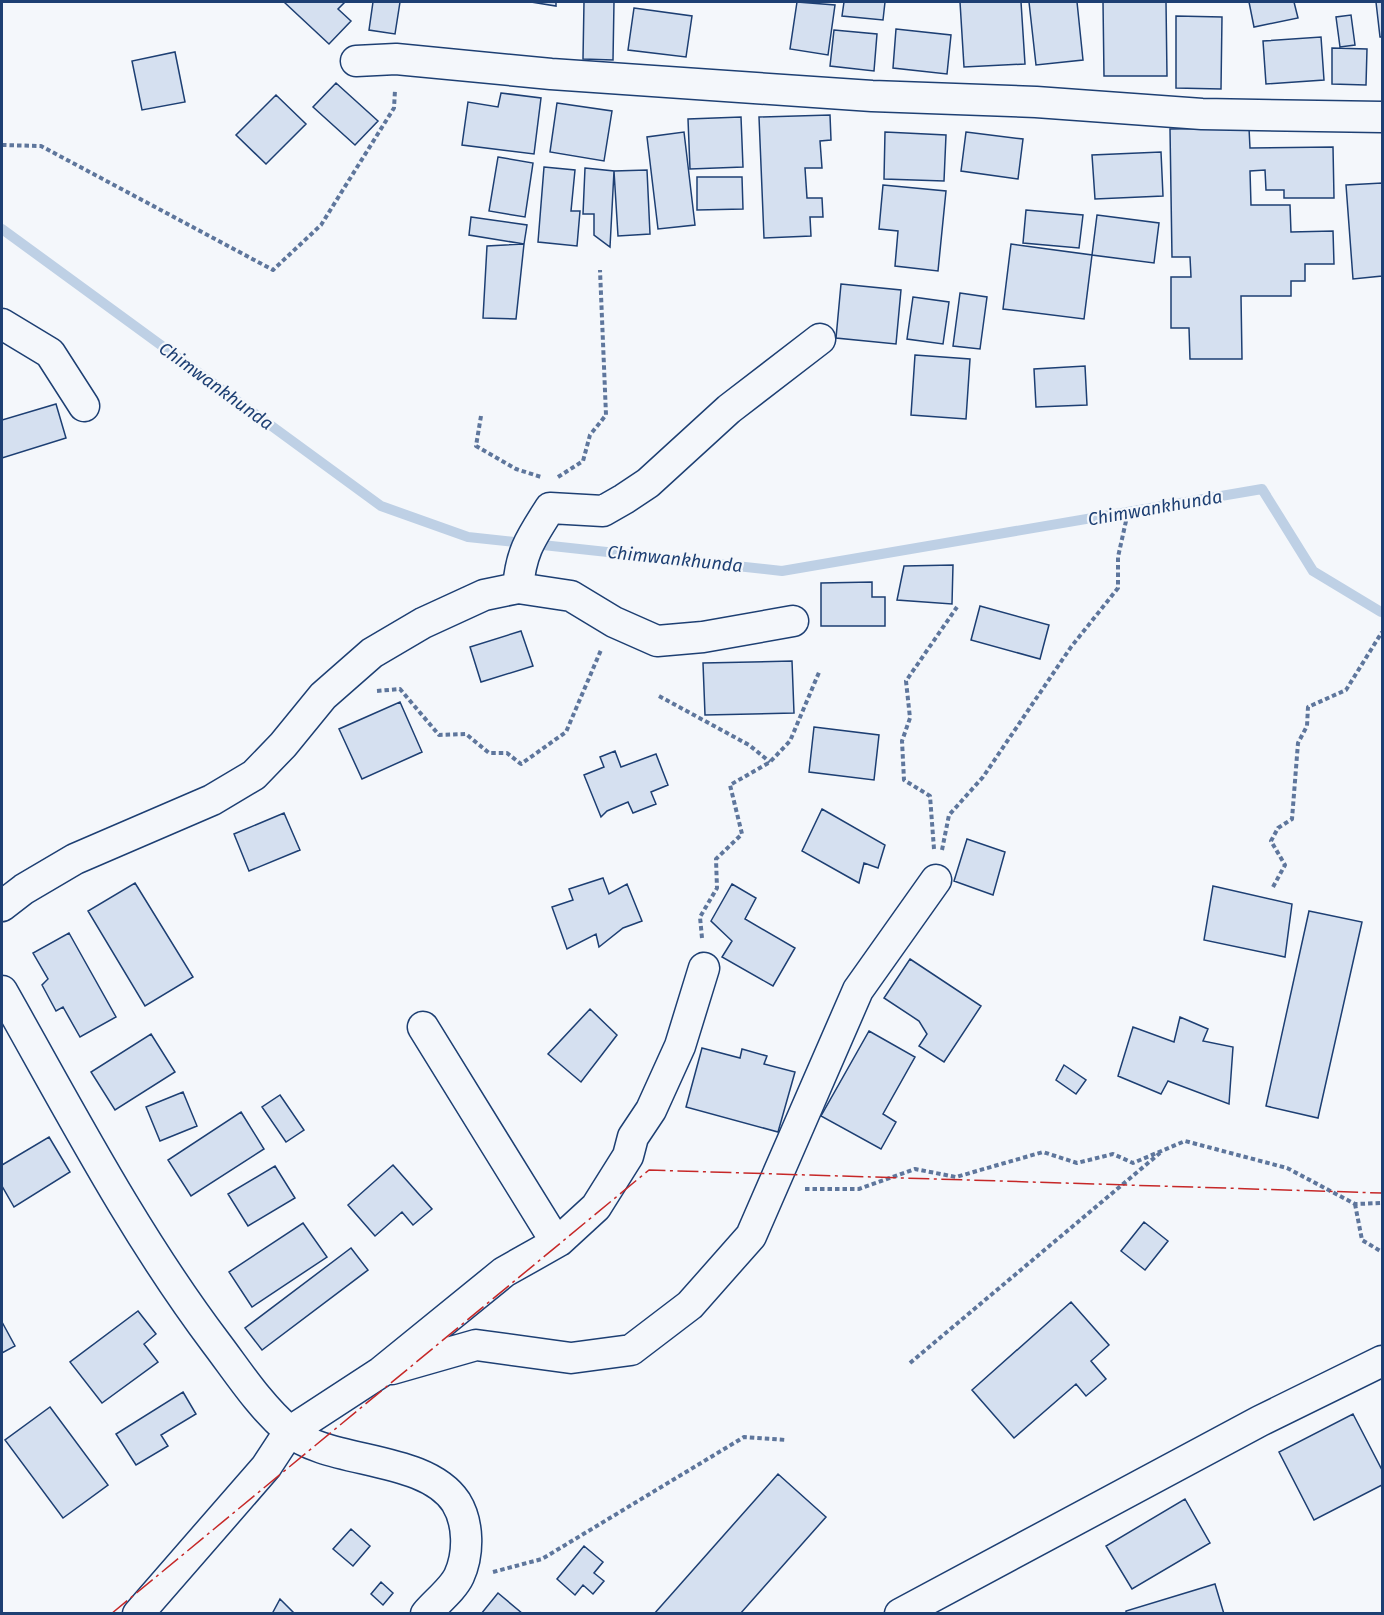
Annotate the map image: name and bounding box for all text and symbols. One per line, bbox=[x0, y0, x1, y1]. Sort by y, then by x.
water label: Chimwankhunda bbox=[155, 337, 277, 435]
water label: Chimwankhunda bbox=[1086, 485, 1224, 531]
water label: Chimwankhunda bbox=[606, 541, 744, 577]

